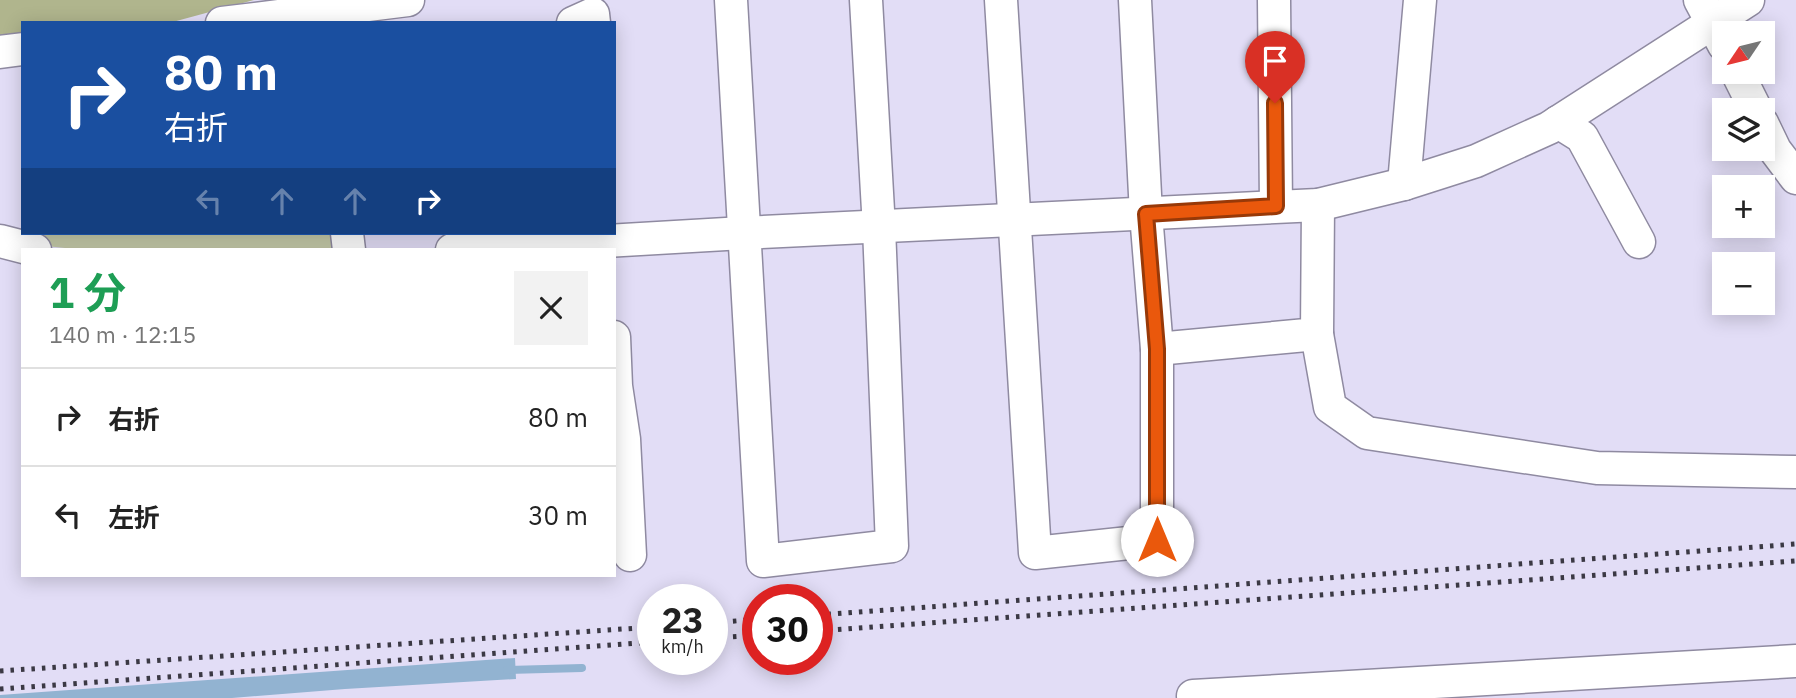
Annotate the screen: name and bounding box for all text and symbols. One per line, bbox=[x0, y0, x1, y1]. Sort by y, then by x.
north arrow bbox=[1712, 21, 1774, 84]
map controls bbox=[1712, 21, 1775, 315]
pin bbox=[1245, 31, 1305, 103]
text: 80 m bbox=[164, 40, 278, 103]
icon: arrive bbox=[1256, 42, 1294, 80]
icon: right bbox=[49, 49, 140, 140]
button: layers bbox=[1712, 98, 1775, 161]
text: 右折 bbox=[164, 106, 228, 148]
button: + bbox=[1712, 175, 1775, 238]
icon: left bbox=[190, 182, 228, 220]
icon: ahead bbox=[263, 182, 301, 220]
icon: ahead bbox=[336, 182, 374, 220]
icon: right bbox=[409, 182, 447, 220]
button: − bbox=[1712, 252, 1775, 315]
text: 1 分 bbox=[49, 265, 126, 320]
button: close bbox=[514, 271, 588, 345]
text: 140 m · 12:15 bbox=[49, 319, 196, 349]
icon: right bbox=[49, 398, 87, 436]
text: 80 m bbox=[528, 400, 588, 434]
text: 右折 bbox=[108, 402, 160, 436]
icon: left bbox=[49, 496, 87, 534]
text: 30 m bbox=[528, 498, 588, 532]
text: 左折 bbox=[108, 500, 160, 534]
position arrow bbox=[1120, 503, 1194, 577]
speed limit sign: 30 bbox=[742, 584, 833, 675]
text: 23 bbox=[661, 597, 704, 643]
text: km/h bbox=[661, 635, 704, 658]

